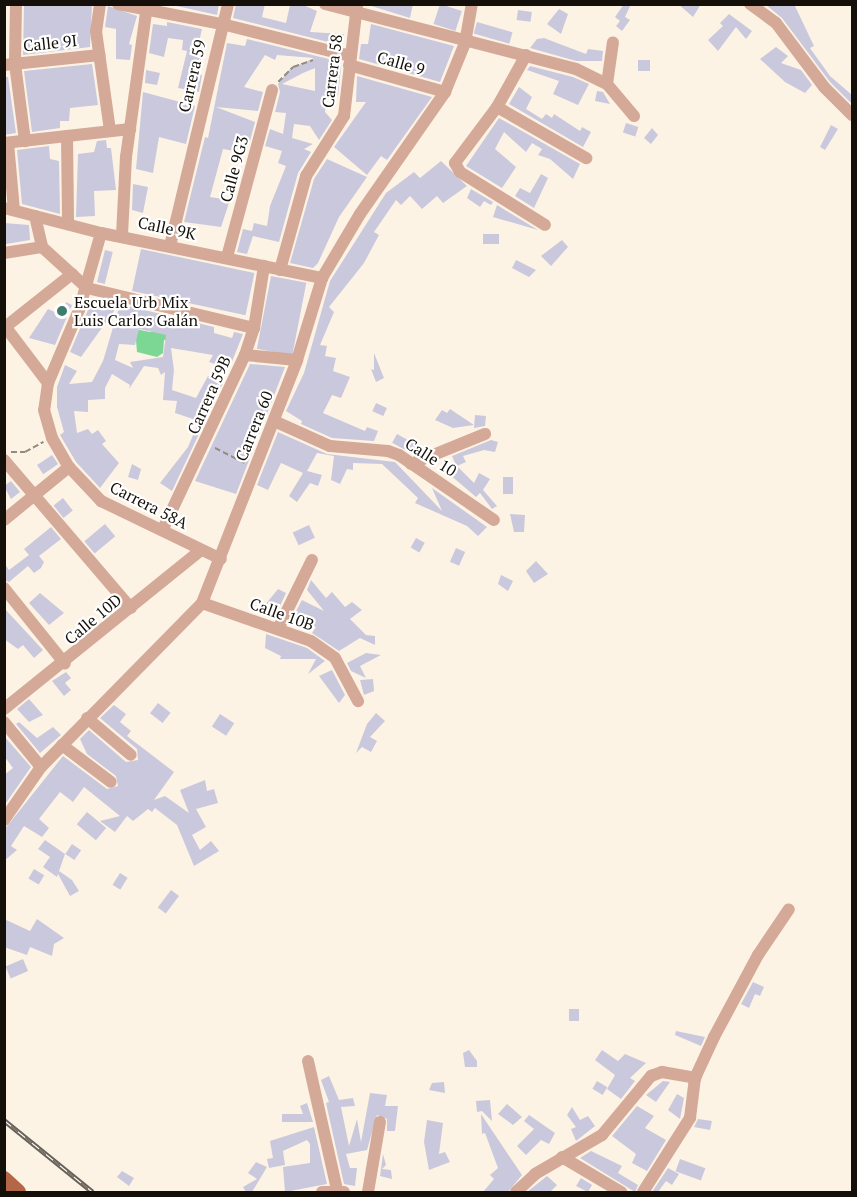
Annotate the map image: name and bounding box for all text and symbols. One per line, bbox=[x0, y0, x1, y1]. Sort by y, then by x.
street label: Calle 9I bbox=[22, 31, 78, 55]
street label: Carrera 58 bbox=[318, 33, 346, 109]
street label: Carrera 59 bbox=[174, 38, 210, 114]
street label: Calle 9 bbox=[375, 47, 427, 79]
street label: Calle 9G3 bbox=[216, 134, 252, 204]
street label: Calle 9K bbox=[136, 212, 198, 244]
place label: Escuela Urb Mix Luis Carlos Galán bbox=[74, 292, 198, 330]
marker: Escuela Urb Mix Luis Carlos Galán bbox=[55, 304, 69, 318]
street label: Carrera 59B bbox=[183, 353, 235, 437]
street label: Carrera 60 bbox=[231, 388, 277, 464]
street label: Calle 10 bbox=[402, 434, 460, 480]
street label: Carrera 58A bbox=[107, 477, 191, 533]
street label: Calle 10D bbox=[61, 590, 125, 648]
street label: Calle 10B bbox=[247, 594, 317, 634]

